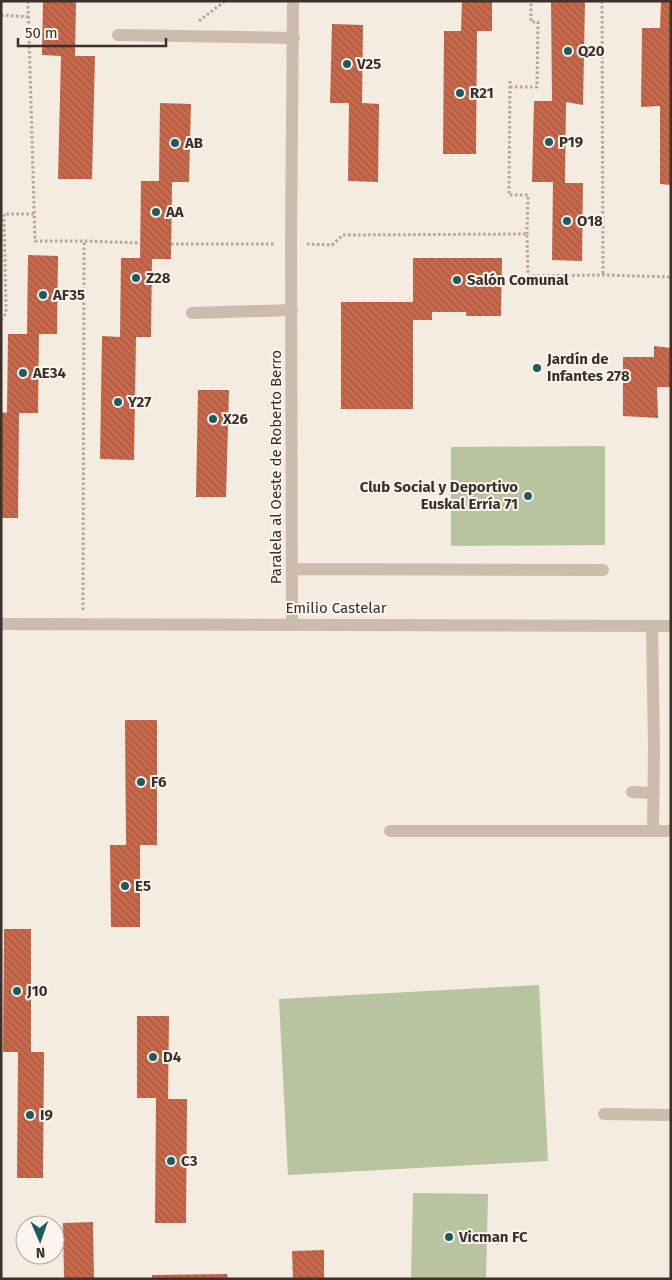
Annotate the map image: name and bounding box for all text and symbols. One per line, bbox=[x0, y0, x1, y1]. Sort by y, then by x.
scale bar bbox=[18, 15, 165, 47]
text: 50 m bbox=[25, 24, 58, 42]
place label: Q20 bbox=[578, 42, 605, 60]
marker: Q20 bbox=[562, 45, 574, 57]
place label: V25 bbox=[356, 55, 381, 73]
marker: V25 bbox=[341, 58, 353, 70]
place label: R21 bbox=[470, 84, 494, 102]
marker: R21 bbox=[454, 87, 466, 99]
place label: P19 bbox=[559, 133, 583, 151]
place label: AB bbox=[184, 134, 203, 152]
marker: P19 bbox=[543, 136, 555, 148]
marker: AB bbox=[169, 137, 181, 149]
place label: AA bbox=[165, 203, 185, 221]
marker: AA bbox=[150, 206, 162, 218]
place label: O18 bbox=[577, 212, 603, 230]
marker: O18 bbox=[561, 215, 573, 227]
place label: Z28 bbox=[146, 269, 171, 287]
place label: Salón Comunal bbox=[467, 271, 569, 289]
marker: Z28 bbox=[130, 272, 142, 284]
marker: Salón Comunal bbox=[451, 274, 463, 286]
place label: AF35 bbox=[52, 286, 85, 304]
marker: AF35 bbox=[37, 289, 49, 301]
street label: Paralela al Oeste de Roberto Berro bbox=[267, 350, 285, 584]
place label: Jardín de Infantes 278 bbox=[546, 350, 630, 385]
marker: Jardín de Infantes 278 bbox=[531, 362, 543, 374]
place label: AE34 bbox=[32, 364, 67, 382]
marker: AE34 bbox=[17, 367, 29, 379]
place label: Y27 bbox=[127, 393, 151, 411]
marker: Y27 bbox=[112, 396, 124, 408]
place label: X26 bbox=[222, 410, 248, 428]
marker: X26 bbox=[207, 413, 219, 425]
place label: Club Social y Deportivo Euskal Erría 71 bbox=[360, 478, 518, 513]
marker: Club Social y Deportivo Euskal Erría 71 bbox=[522, 490, 534, 502]
street label: Emilio Castelar bbox=[285, 599, 387, 617]
place label: F6 bbox=[151, 773, 167, 791]
marker: F6 bbox=[135, 776, 147, 788]
place label: E5 bbox=[135, 877, 151, 895]
marker: E5 bbox=[119, 880, 131, 892]
place label: J10 bbox=[26, 982, 48, 1000]
marker: J10 bbox=[11, 985, 23, 997]
place label: D4 bbox=[163, 1048, 182, 1066]
marker: D4 bbox=[147, 1051, 159, 1063]
place label: I9 bbox=[40, 1106, 53, 1124]
marker: I9 bbox=[24, 1109, 36, 1121]
place label: C3 bbox=[181, 1152, 198, 1170]
marker: C3 bbox=[165, 1155, 177, 1167]
north arrow bbox=[15, 1215, 65, 1265]
place label: Vicman FC bbox=[458, 1228, 528, 1246]
marker: Vicman FC bbox=[443, 1231, 455, 1243]
text: N bbox=[35, 1244, 45, 1261]

